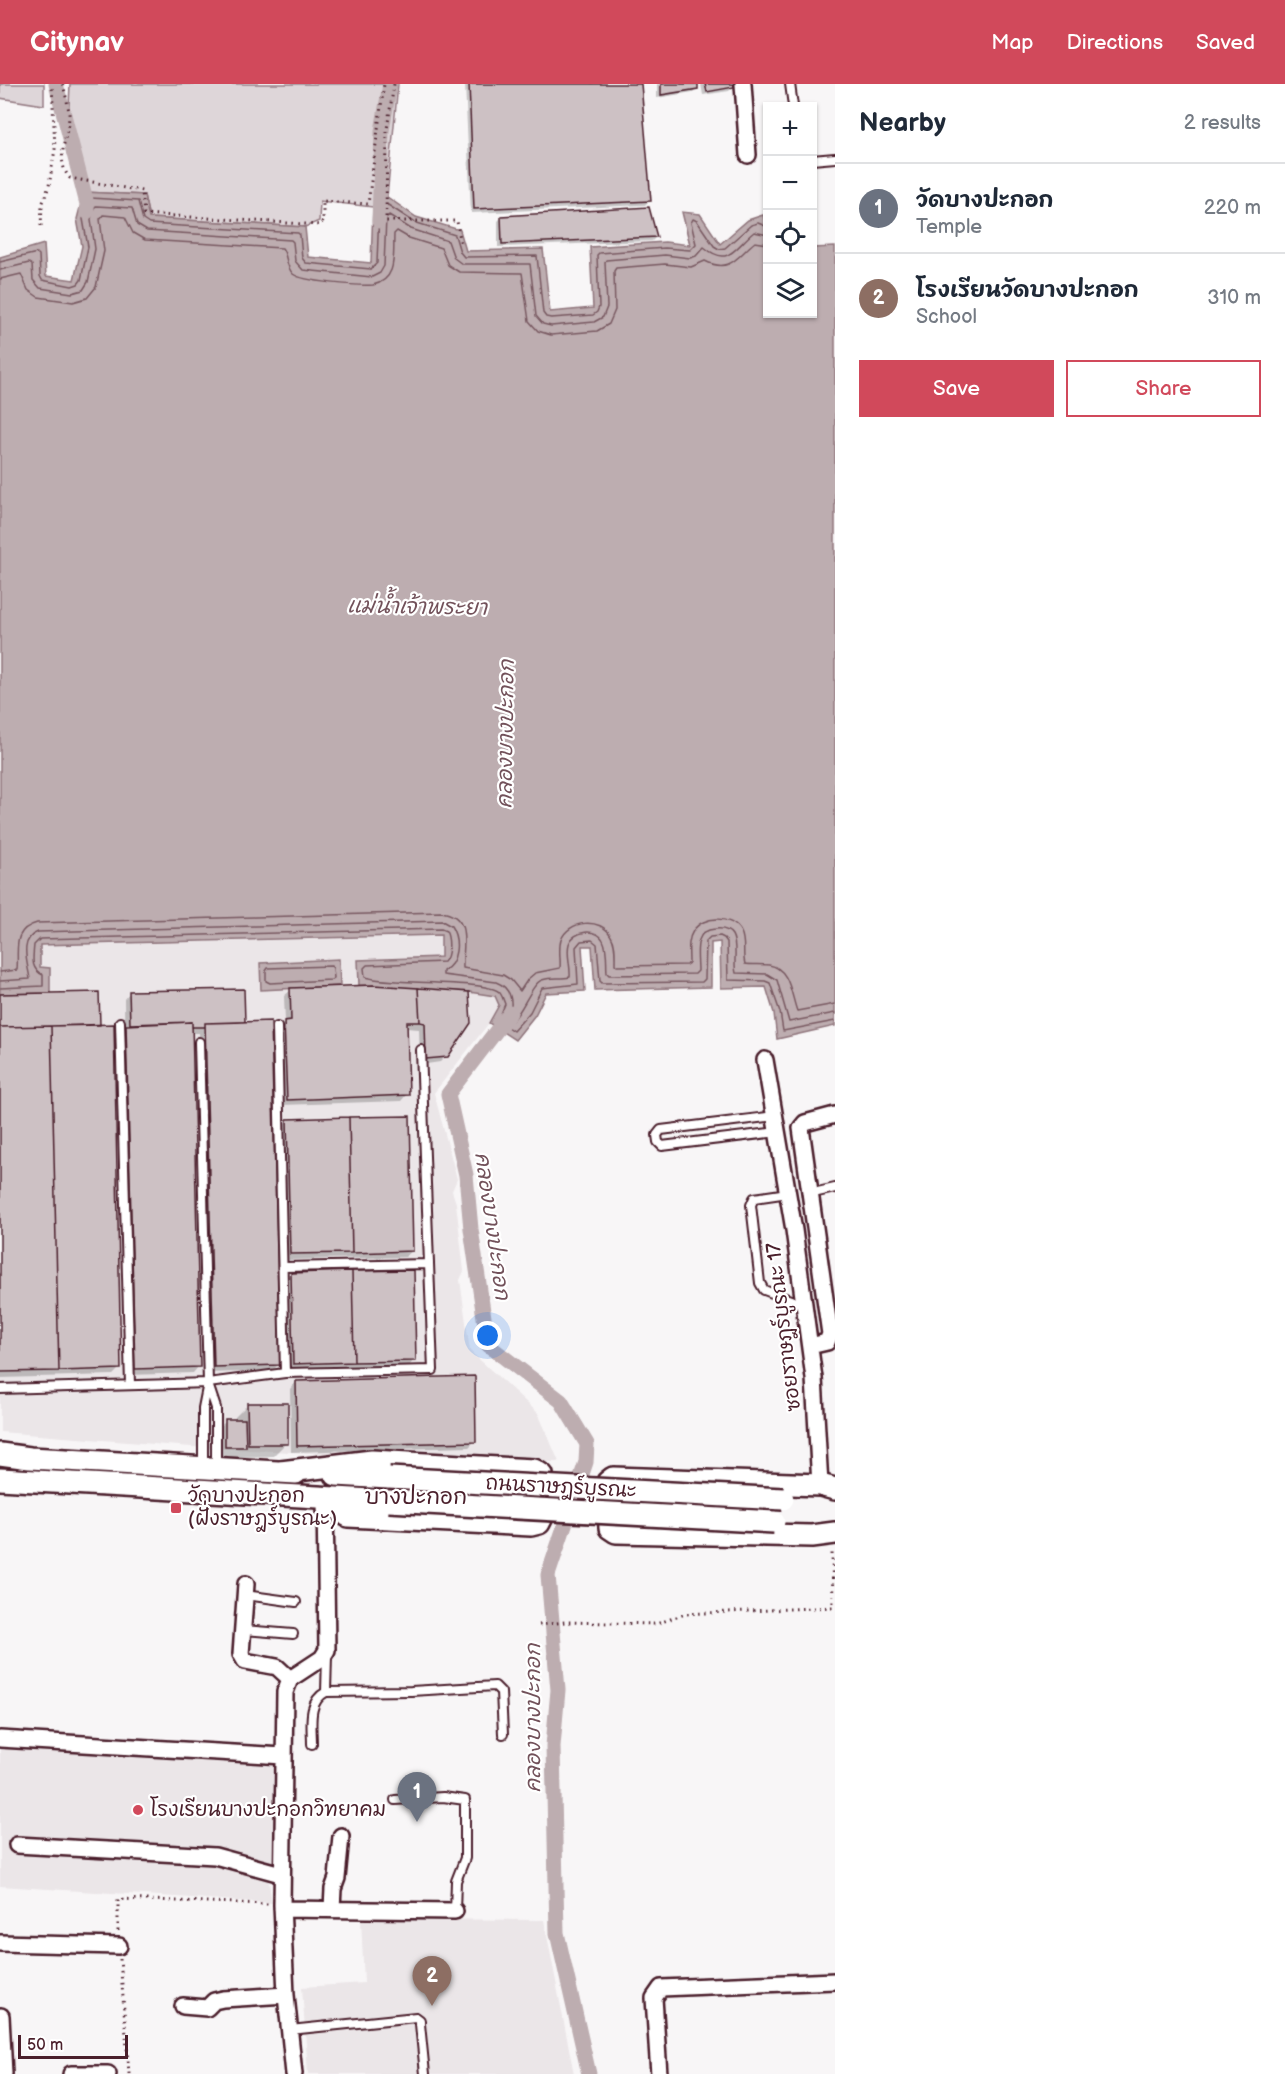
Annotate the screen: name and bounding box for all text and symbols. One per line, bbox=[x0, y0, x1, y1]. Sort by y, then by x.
text: Citynav bbox=[30, 26, 124, 59]
text: Map bbox=[991, 30, 1034, 55]
text: Directions bbox=[1067, 30, 1163, 55]
text: Saved bbox=[1196, 30, 1255, 55]
map controls bbox=[763, 102, 817, 318]
button: + bbox=[763, 102, 817, 156]
text: Nearby bbox=[859, 108, 946, 139]
text: 2 results bbox=[1184, 111, 1261, 135]
button: − bbox=[763, 156, 817, 210]
text: วัดบางปะกอก bbox=[916, 187, 1053, 214]
text: 1 bbox=[874, 196, 883, 220]
text: 220 m bbox=[1204, 196, 1261, 220]
button: locate bbox=[763, 210, 817, 264]
text: Temple bbox=[916, 215, 982, 239]
button: layers bbox=[763, 264, 817, 318]
text: โรงเรียนวัดบางปะกอก bbox=[916, 277, 1139, 304]
text: 2 bbox=[873, 286, 884, 310]
text: 310 m bbox=[1207, 286, 1261, 310]
text: School bbox=[916, 305, 977, 329]
button: Save bbox=[859, 360, 1054, 417]
button: Share bbox=[1066, 360, 1261, 417]
water label: แม่น้ำเจ้าพระยา bbox=[347, 585, 489, 621]
water label: คลองบางปะกอก bbox=[492, 658, 520, 809]
water label: คลองบางปะกอก bbox=[469, 1151, 515, 1303]
street label: ซอยราษฎร์บูรณะ 17 bbox=[760, 1241, 809, 1413]
your location bbox=[473, 1321, 502, 1350]
street label: ถนนราษฎร์บูรณะ bbox=[485, 1469, 637, 1506]
place label: วัดบางปะกอก (ฝั่งราษฎร์บูรณะ) bbox=[188, 1484, 337, 1534]
district label: บางปะกอก bbox=[365, 1484, 467, 1511]
marker: วัดบางปะกอก (ฝั่งราษฎร์บูรณะ) bbox=[169, 1501, 183, 1515]
water label: คลองบางปะกอก bbox=[521, 1642, 546, 1792]
pin: 1 bbox=[398, 1772, 436, 1822]
place label: โรงเรียนบางปะกอกวิทยาคม bbox=[150, 1796, 386, 1822]
marker: โรงเรียนบางปะกอกวิทยาคม bbox=[131, 1803, 145, 1817]
pin: 2 bbox=[412, 1956, 452, 2006]
scale bar bbox=[18, 2032, 128, 2060]
text: 50 m bbox=[27, 2036, 63, 2055]

